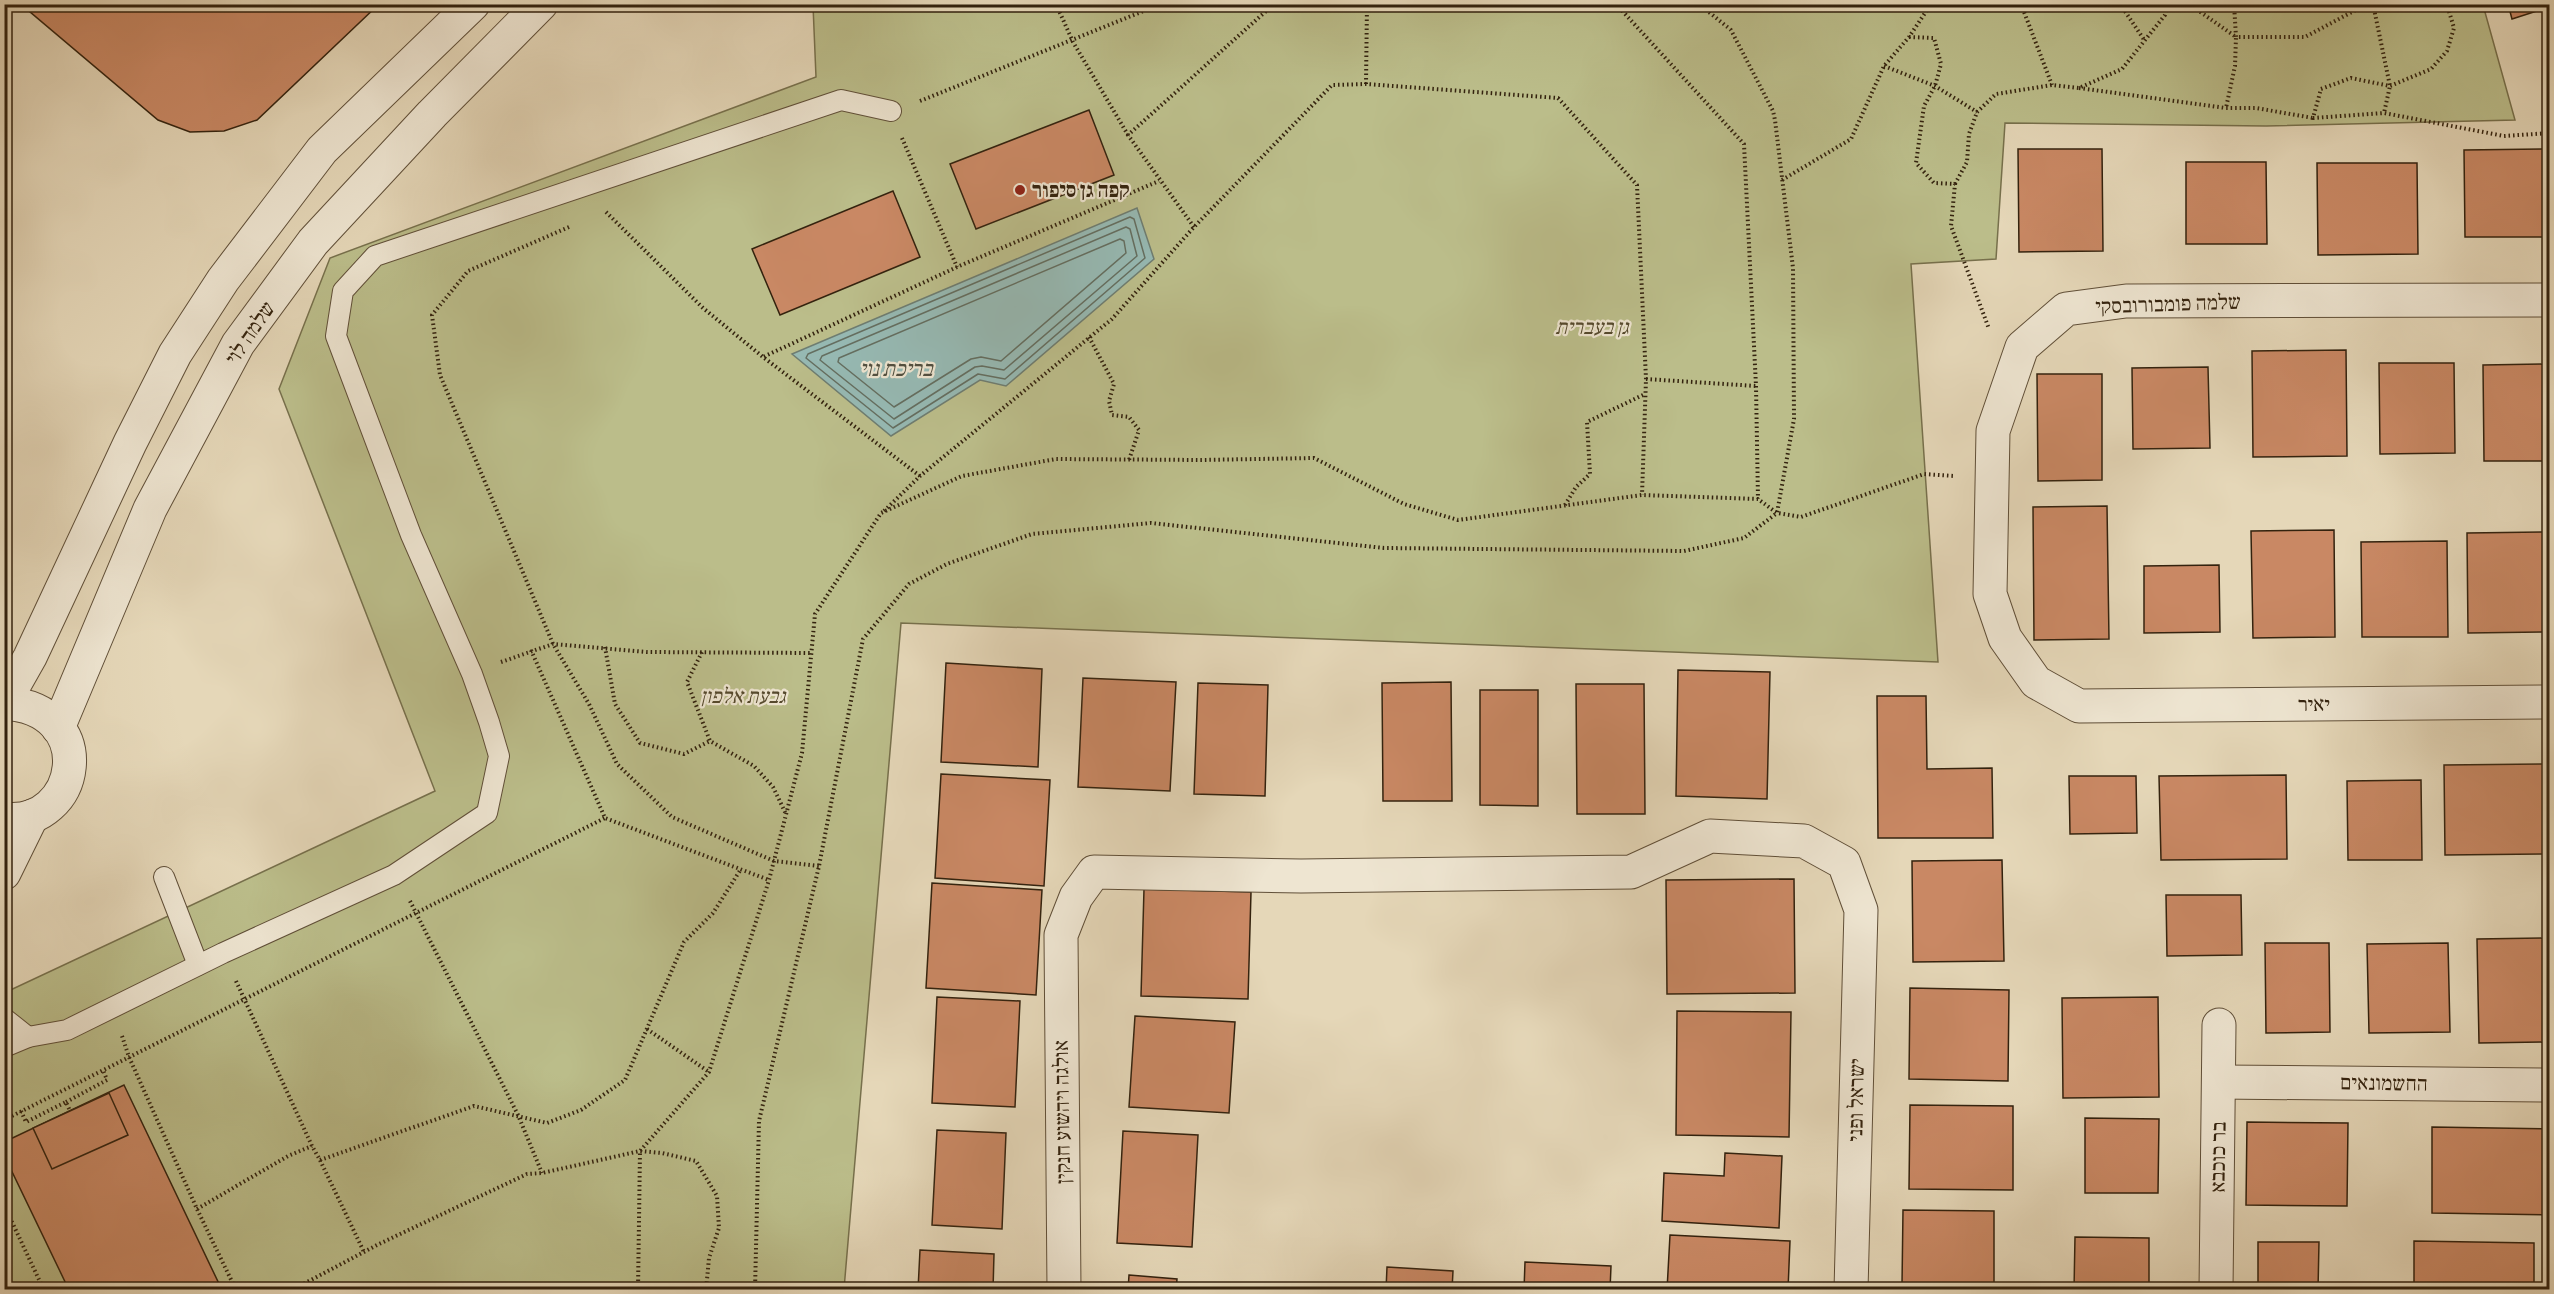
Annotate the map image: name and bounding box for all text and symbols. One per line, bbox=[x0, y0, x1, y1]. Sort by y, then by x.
place label: קפה גן סיפור bbox=[1032, 176, 1130, 204]
marker: קפה גן סיפור bbox=[1013, 183, 1027, 197]
street label: שלמה פומבורובסקי bbox=[2095, 287, 2241, 321]
street label: שלמה לוי bbox=[219, 296, 282, 370]
park label: גן בעברית bbox=[1555, 313, 1630, 341]
water label: בריכת נוי bbox=[859, 354, 934, 384]
park label: גבעת אלפון bbox=[700, 682, 787, 710]
street label: יאיר bbox=[2298, 690, 2330, 718]
street label: אולגה ויהשוע חנקין bbox=[1047, 1040, 1077, 1184]
street label: ישראל ופני bbox=[1841, 1058, 1871, 1142]
street label: החשמונאים bbox=[2340, 1068, 2428, 1098]
street label: בר כוכבא bbox=[2203, 1121, 2233, 1193]

